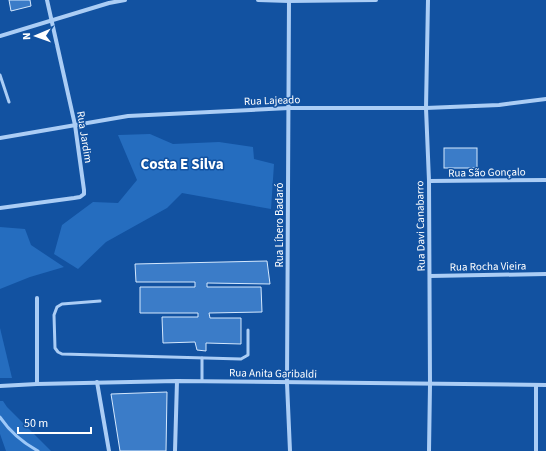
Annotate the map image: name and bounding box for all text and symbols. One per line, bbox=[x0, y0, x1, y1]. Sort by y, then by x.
north arrow bbox=[16, 16, 56, 56]
text: N bbox=[19, 32, 34, 40]
street label: Rua Lajeado bbox=[244, 92, 301, 109]
street label: Rua Jardim bbox=[73, 110, 96, 164]
district label: Costa E Silva bbox=[140, 154, 224, 175]
street label: Rua São Gonçalo bbox=[448, 164, 526, 181]
street label: Rua Davi Canabarro bbox=[412, 180, 429, 271]
street label: Rua Líbero Badaró bbox=[272, 183, 287, 267]
street label: Rua Rocha Vieira bbox=[450, 258, 526, 275]
street label: Rua Anita Garibaldi bbox=[229, 365, 317, 382]
scale bar bbox=[18, 409, 91, 435]
text: 50 m bbox=[24, 415, 48, 432]

